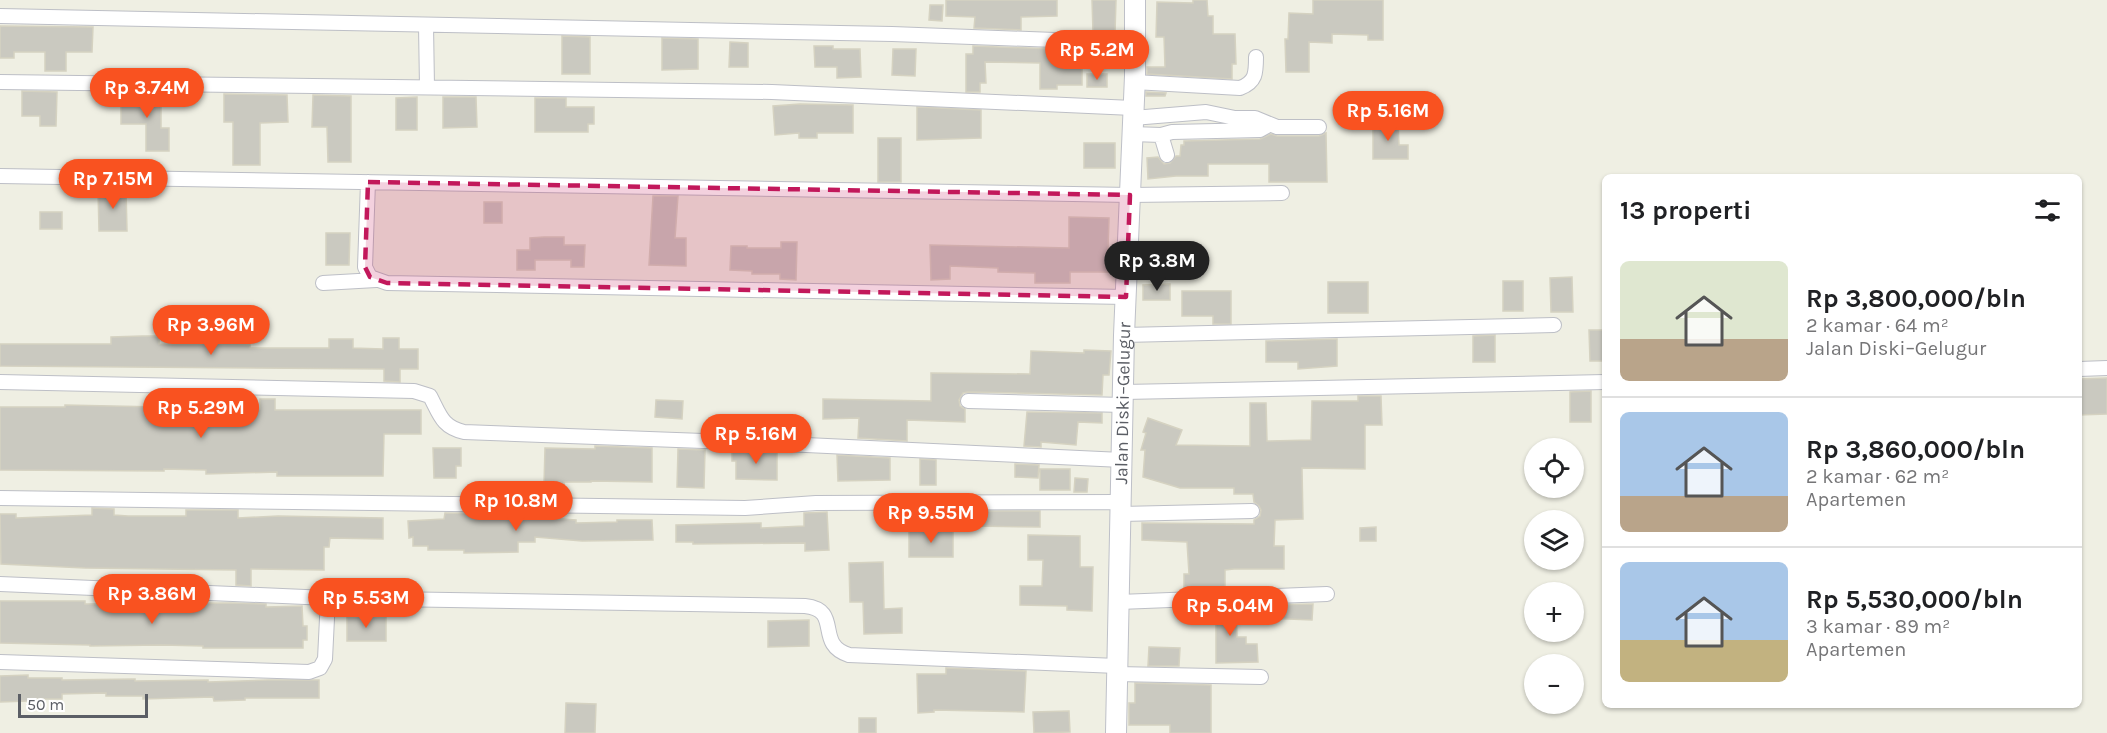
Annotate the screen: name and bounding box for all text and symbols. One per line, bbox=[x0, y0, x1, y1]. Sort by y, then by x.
pin: Rp 5.2M bbox=[1042, 30, 1152, 81]
text: Rp 5.2M bbox=[1059, 38, 1135, 61]
pin: Rp 3.74M bbox=[85, 68, 209, 119]
text: Rp 3.74M bbox=[104, 76, 190, 99]
pin: Rp 5.16M bbox=[1326, 91, 1450, 142]
text: Rp 5.16M bbox=[1347, 99, 1429, 122]
pin: Rp 7.15M bbox=[51, 159, 175, 210]
text: Rp 7.15M bbox=[73, 167, 153, 190]
icon: filters bbox=[2031, 194, 2064, 227]
text: 13 properti bbox=[1620, 195, 1751, 226]
pin: Rp 3.8M bbox=[1102, 241, 1212, 292]
text: Rp 3.8M bbox=[1118, 249, 1196, 272]
text: Rp 3,800,000/bln bbox=[1806, 283, 2026, 314]
icon: home bbox=[1668, 285, 1740, 357]
pin: Rp 3.96M bbox=[149, 305, 273, 356]
text: Rp 3.96M bbox=[167, 313, 255, 336]
text: 2 kamar · 64 m² bbox=[1806, 314, 1949, 337]
street label: Jalan Diski–Gelugur bbox=[1110, 321, 1136, 485]
text: Jalan Diski–Gelugur bbox=[1806, 337, 1986, 360]
pin: Rp 5.29M bbox=[139, 388, 263, 439]
text: Rp 5.29M bbox=[157, 396, 245, 419]
pin: Rp 5.16M bbox=[694, 414, 818, 465]
text: Rp 5.16M bbox=[715, 422, 797, 445]
text: Rp 3,860,000/bln bbox=[1806, 434, 2025, 465]
icon: home bbox=[1668, 436, 1740, 508]
map controls bbox=[1524, 438, 1584, 714]
button: locate bbox=[1524, 438, 1584, 498]
text: 2 kamar · 62 m² bbox=[1806, 465, 1949, 488]
pin: Rp 10.8M bbox=[454, 481, 578, 532]
text: Apartemen bbox=[1806, 488, 1906, 511]
text: Rp 10.8M bbox=[474, 489, 558, 512]
pin: Rp 9.55M bbox=[869, 493, 993, 544]
text: Rp 9.55M bbox=[887, 501, 975, 524]
button: layers bbox=[1524, 510, 1584, 570]
pin: Rp 3.86M bbox=[90, 574, 214, 625]
pin: Rp 5.53M bbox=[304, 578, 428, 629]
text: Rp 3.86M bbox=[107, 582, 197, 605]
button: + bbox=[1524, 582, 1584, 642]
text: Rp 5,530,000/bln bbox=[1806, 584, 2023, 615]
text: Rp 5.53M bbox=[322, 586, 410, 609]
pin: Rp 5.04M bbox=[1168, 586, 1292, 637]
icon: home bbox=[1668, 586, 1740, 658]
text: Rp 5.04M bbox=[1186, 594, 1274, 617]
text: 3 kamar · 89 m² bbox=[1806, 615, 1950, 638]
text: Apartemen bbox=[1806, 638, 1906, 661]
button: − bbox=[1524, 654, 1584, 714]
scale bar bbox=[18, 691, 148, 718]
text: 50 m bbox=[27, 695, 64, 714]

